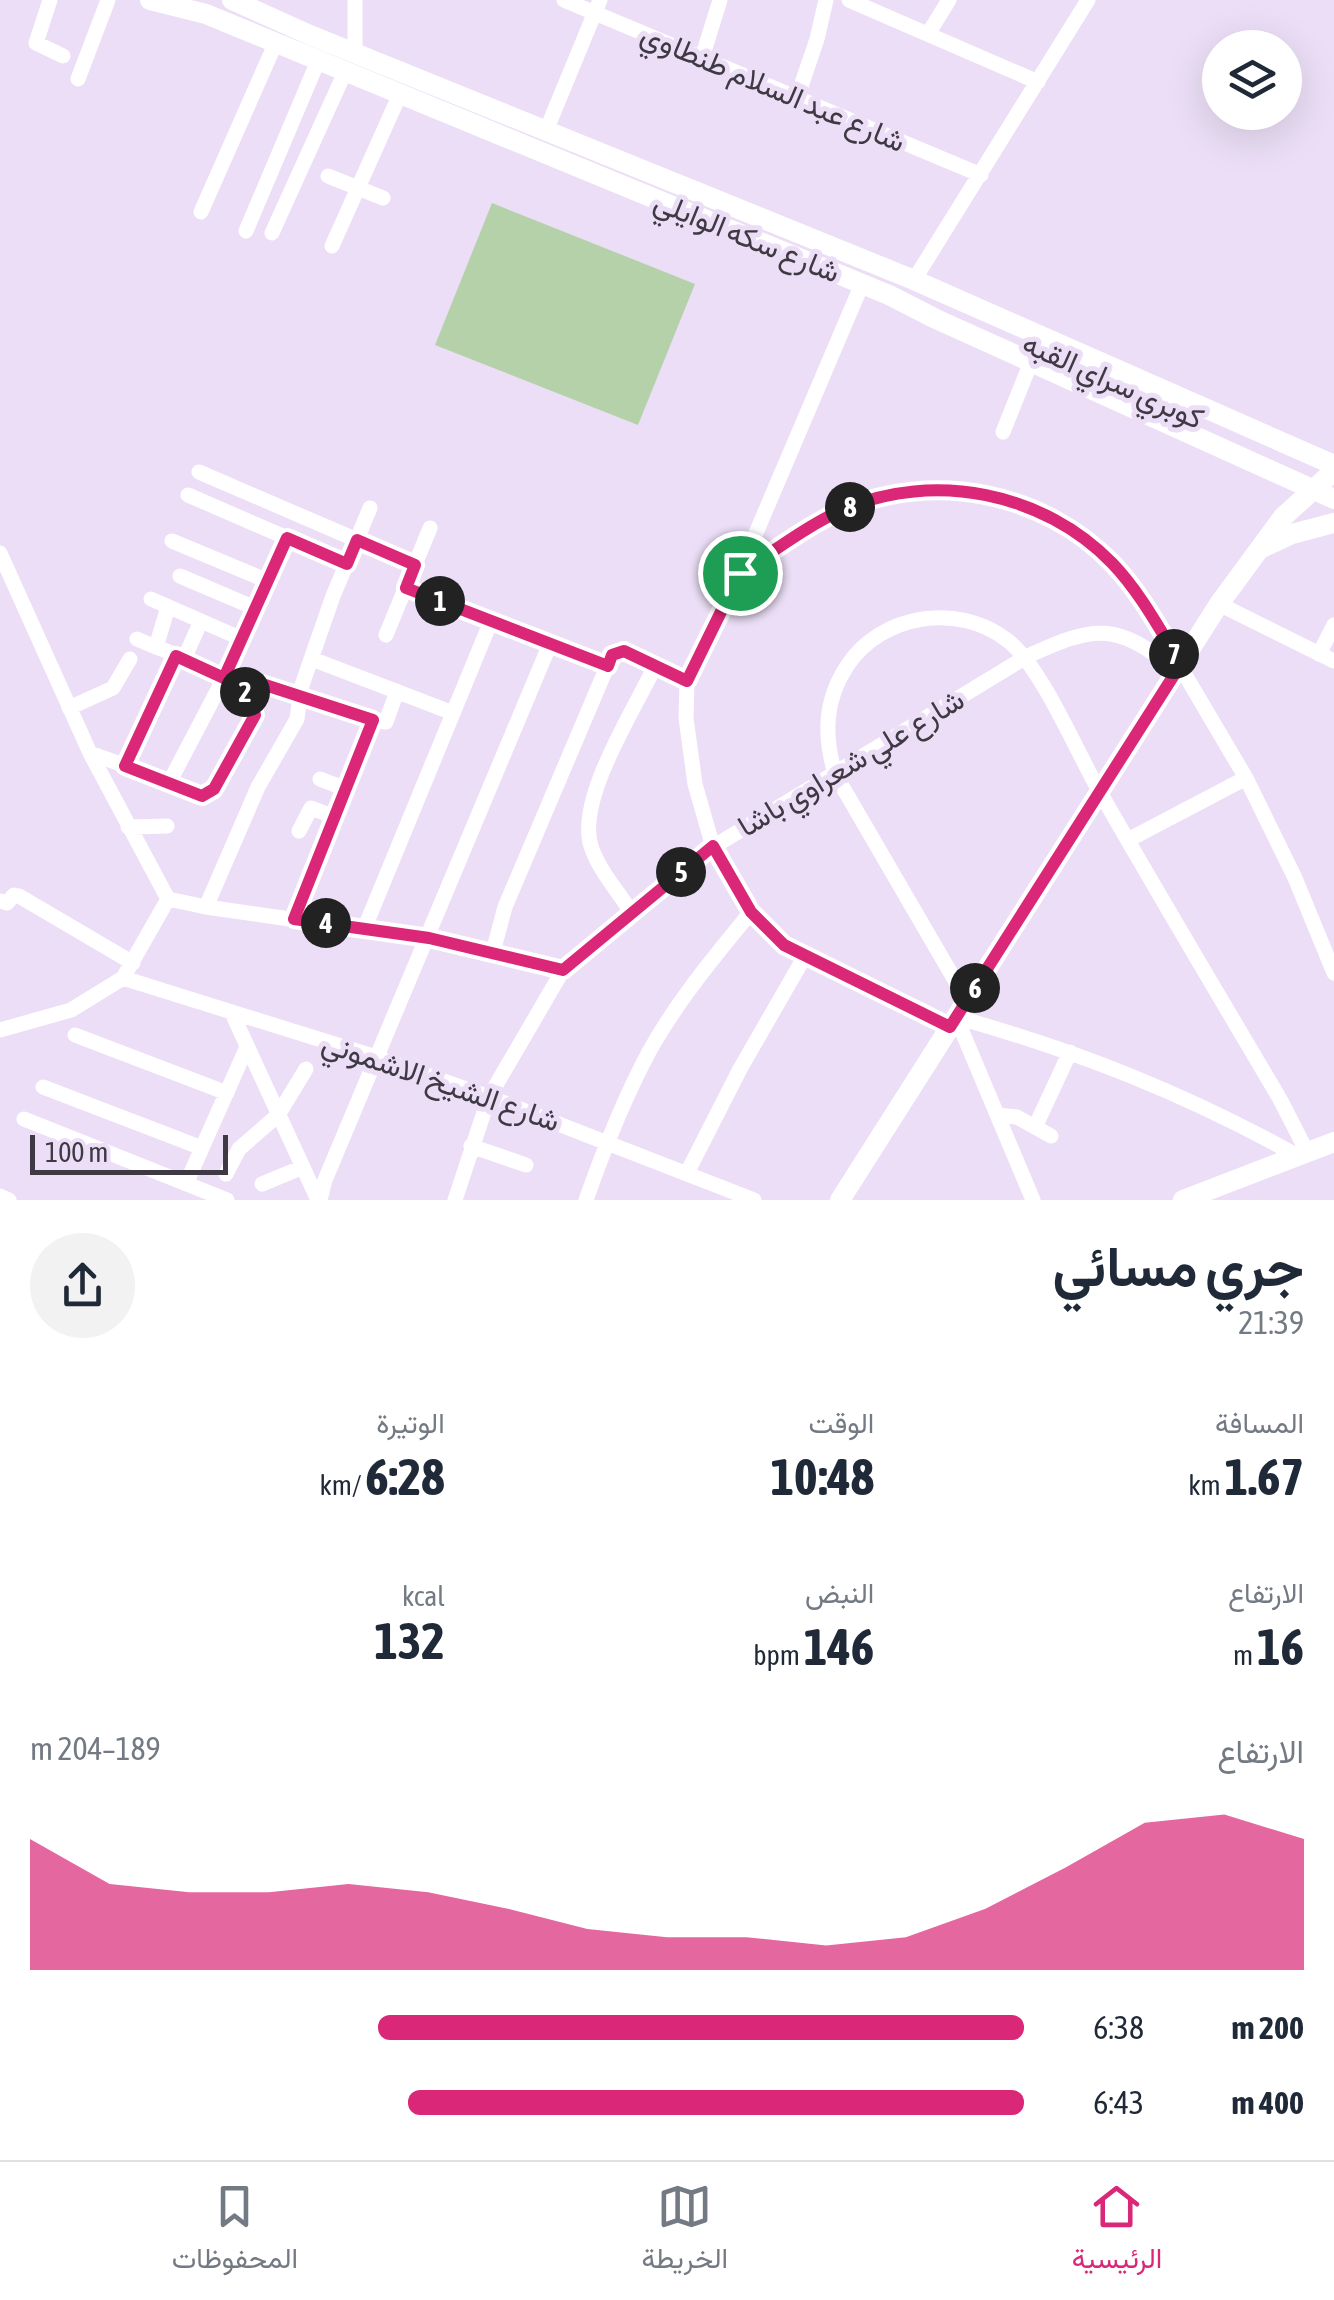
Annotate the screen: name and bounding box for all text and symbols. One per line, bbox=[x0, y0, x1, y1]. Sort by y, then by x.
street label: شارع عبد السلام طنطاوي bbox=[633, 16, 911, 166]
map controls bbox=[1202, 30, 1302, 130]
button: layers bbox=[1202, 30, 1302, 130]
street label: شارع سكه الوايلي bbox=[647, 183, 845, 296]
street label: كوبري سراي القبه bbox=[1014, 325, 1209, 442]
pin: 8 bbox=[825, 482, 875, 532]
text: 8 bbox=[843, 491, 857, 523]
pin bbox=[698, 531, 783, 616]
icon: arrive bbox=[713, 546, 768, 601]
pin: 1 bbox=[415, 576, 465, 626]
text: 1 bbox=[433, 585, 447, 617]
pin: 7 bbox=[1149, 629, 1199, 679]
text: 7 bbox=[1167, 638, 1181, 670]
pin: 2 bbox=[220, 667, 270, 717]
text: 2 bbox=[238, 676, 252, 708]
street label: شارع علي شعراوي باشا bbox=[731, 681, 974, 850]
pin: 5 bbox=[656, 847, 706, 897]
text: 5 bbox=[674, 856, 688, 888]
pin: 4 bbox=[301, 898, 351, 948]
text: 4 bbox=[319, 907, 333, 939]
pin: 6 bbox=[950, 963, 1000, 1013]
text: 6 bbox=[968, 972, 982, 1004]
street label: شارع الشيخ الاشموني bbox=[316, 1024, 565, 1145]
scale bar bbox=[30, 1130, 228, 1174]
text: 100 m bbox=[45, 1136, 108, 1168]
button: share bbox=[30, 1233, 135, 1338]
text: جري مسائي bbox=[1053, 1235, 1304, 1298]
text: 21:39 bbox=[1238, 1304, 1304, 1341]
text: الوتيرة bbox=[376, 1407, 445, 1439]
text: الوقت bbox=[809, 1407, 874, 1439]
text: المسافة bbox=[1215, 1407, 1304, 1439]
text: 6:28 bbox=[365, 1448, 445, 1506]
text: 10:48 bbox=[770, 1448, 874, 1506]
text: 1.67 bbox=[1225, 1448, 1304, 1506]
text: /km bbox=[319, 1469, 365, 1501]
text: km bbox=[1188, 1469, 1225, 1501]
text: النبض bbox=[805, 1577, 874, 1609]
text: الارتفاع bbox=[1228, 1577, 1304, 1609]
text: kcal bbox=[402, 1580, 445, 1612]
text: 132 bbox=[374, 1612, 445, 1670]
text: 146 bbox=[804, 1618, 874, 1676]
text: 16 bbox=[1257, 1618, 1304, 1676]
text: bpm bbox=[753, 1639, 804, 1671]
text: m bbox=[1233, 1639, 1257, 1671]
text: 189–204 m bbox=[30, 1730, 161, 1767]
text: الارتفاع bbox=[1217, 1733, 1304, 1770]
text: 6:38 bbox=[1093, 2009, 1144, 2046]
text: 200 m bbox=[1231, 2009, 1304, 2046]
text: 6:43 bbox=[1093, 2084, 1144, 2121]
text: 400 m bbox=[1231, 2084, 1304, 2121]
tab: المحفوظات bbox=[172, 2179, 298, 2283]
tab: الخريطة bbox=[642, 2179, 728, 2283]
tab: الرئيسية bbox=[1072, 2179, 1162, 2283]

